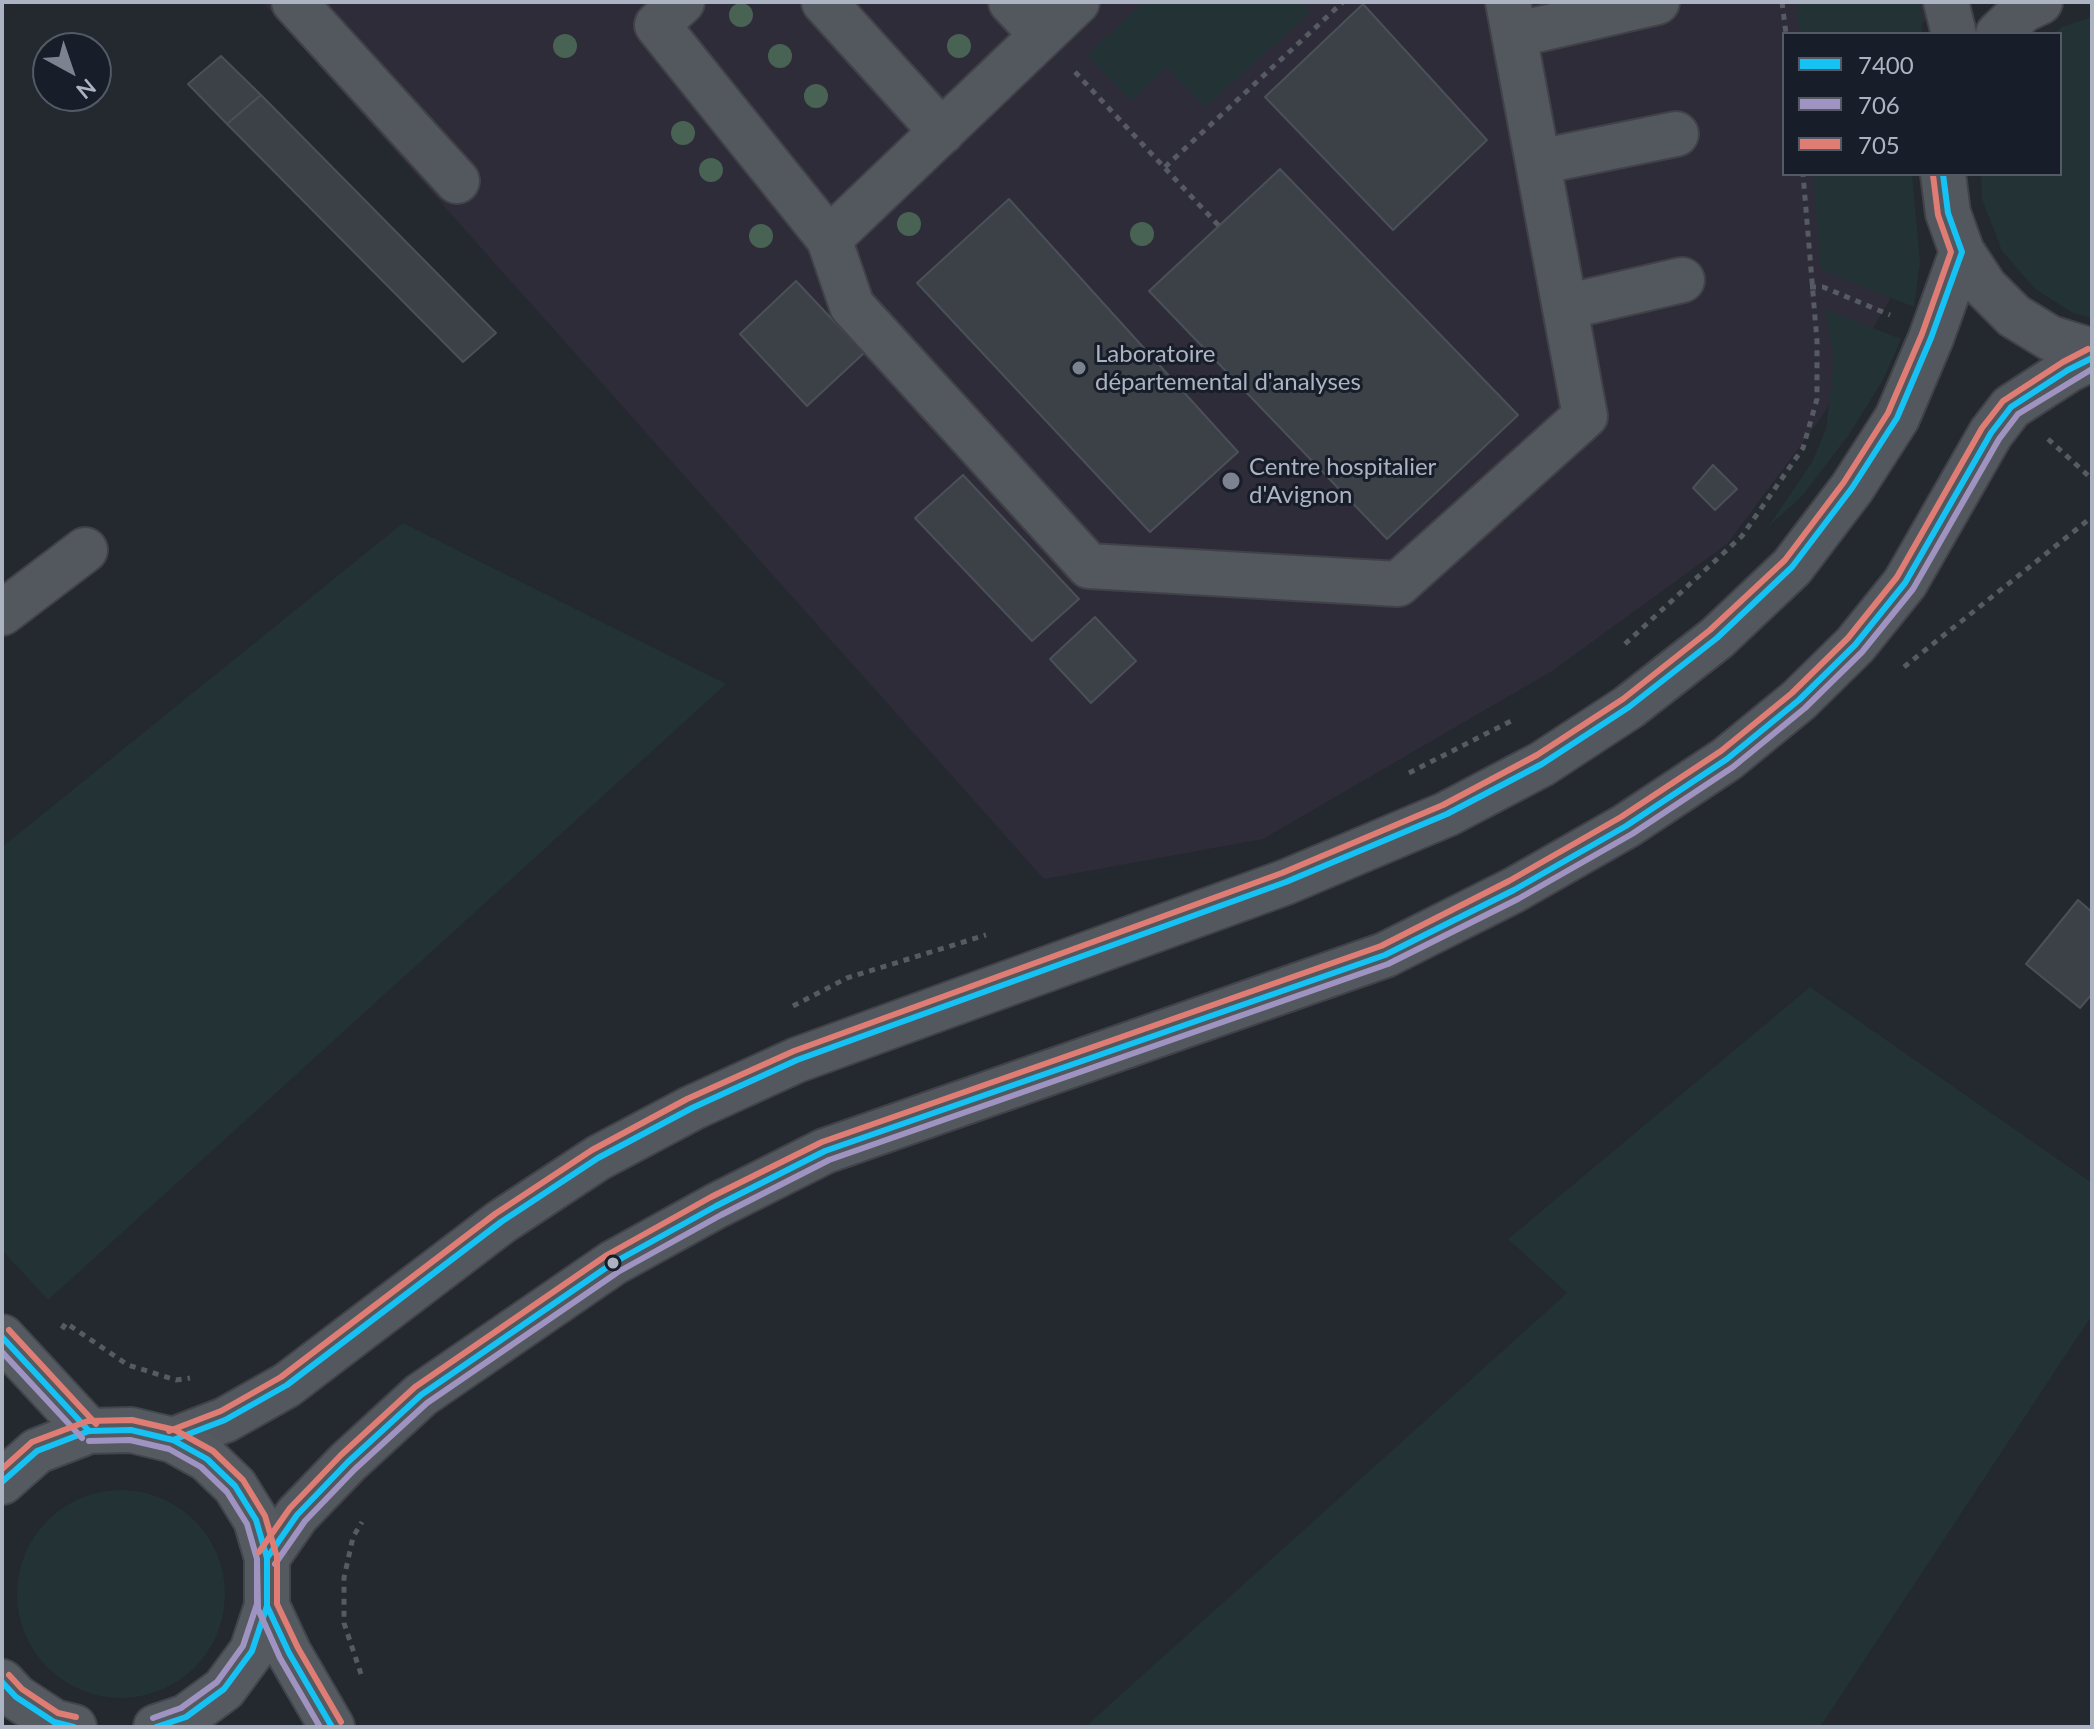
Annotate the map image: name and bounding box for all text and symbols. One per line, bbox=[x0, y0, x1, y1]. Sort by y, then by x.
north arrow bbox=[32, 32, 112, 112]
legend bbox=[1782, 32, 2062, 176]
text: 7400 bbox=[1858, 50, 1914, 79]
text: N bbox=[71, 73, 102, 105]
text: 706 bbox=[1858, 90, 1900, 119]
text: 705 bbox=[1858, 130, 1900, 159]
place label: Laboratoire départemental d'analyses bbox=[1095, 340, 1361, 396]
marker: Laboratoire départemental d'analyses bbox=[1070, 359, 1088, 377]
place label: Centre hospitalier d'Avignon bbox=[1249, 453, 1436, 509]
marker: Centre hospitalier d'Avignon bbox=[1220, 470, 1242, 492]
unlabelled marker bbox=[605, 1255, 621, 1271]

